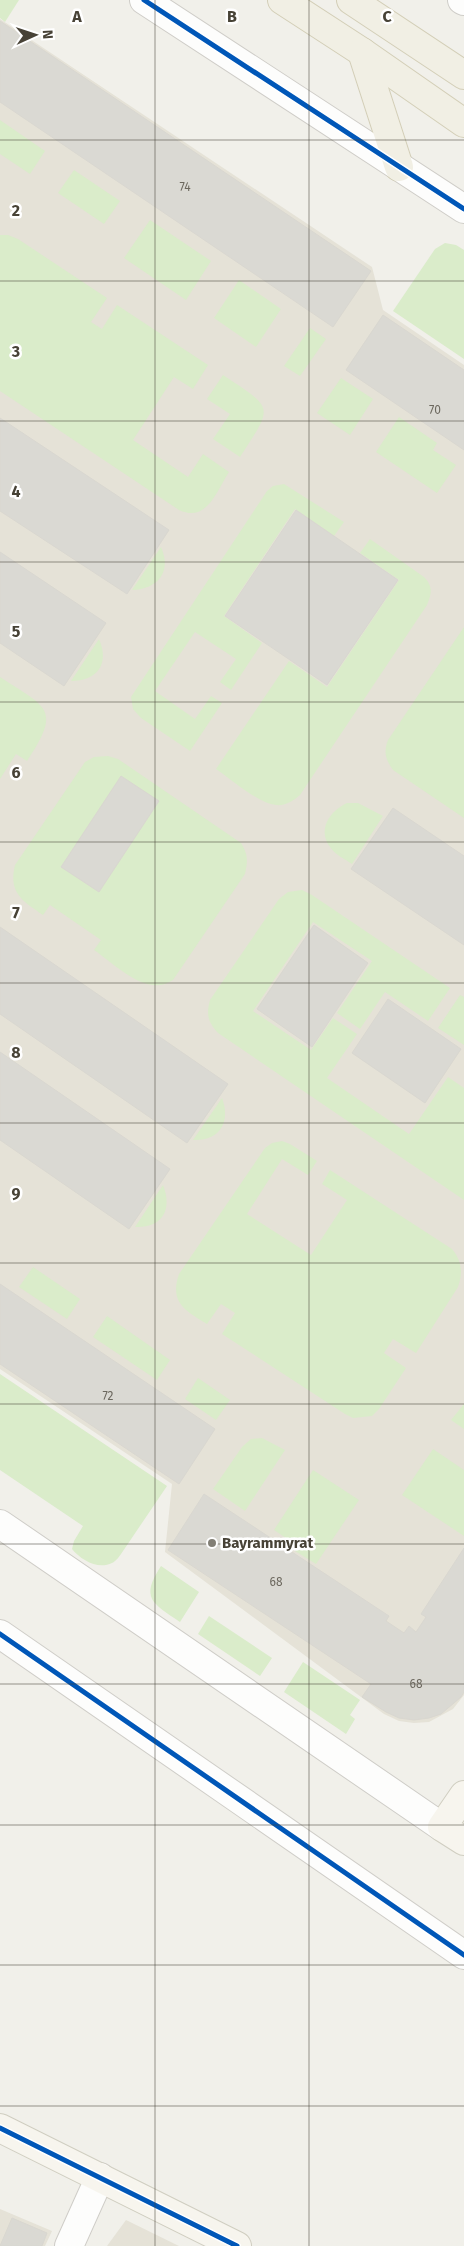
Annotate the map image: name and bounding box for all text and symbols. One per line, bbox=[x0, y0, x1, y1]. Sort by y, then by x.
text: A bbox=[71, 7, 82, 26]
text: B bbox=[227, 7, 237, 26]
text: C bbox=[382, 7, 392, 26]
north arrow bbox=[10, 10, 60, 60]
text: N bbox=[39, 29, 56, 39]
house number: 74 bbox=[179, 180, 191, 194]
text: 2 bbox=[12, 201, 20, 220]
text: 3 bbox=[11, 342, 20, 361]
house number: 70 bbox=[429, 403, 441, 417]
text: 4 bbox=[11, 482, 21, 501]
text: 5 bbox=[12, 622, 21, 641]
text: 6 bbox=[11, 763, 21, 782]
text: 7 bbox=[12, 903, 20, 922]
text: 8 bbox=[11, 1043, 21, 1062]
text: 9 bbox=[12, 1184, 21, 1203]
house number: 72 bbox=[102, 1389, 114, 1403]
place label: Bayrammyrat bbox=[222, 1534, 313, 1552]
marker: Bayrammyrat bbox=[206, 1537, 218, 1549]
house number: 68 bbox=[269, 1575, 283, 1589]
house number: 68 bbox=[409, 1677, 423, 1691]

